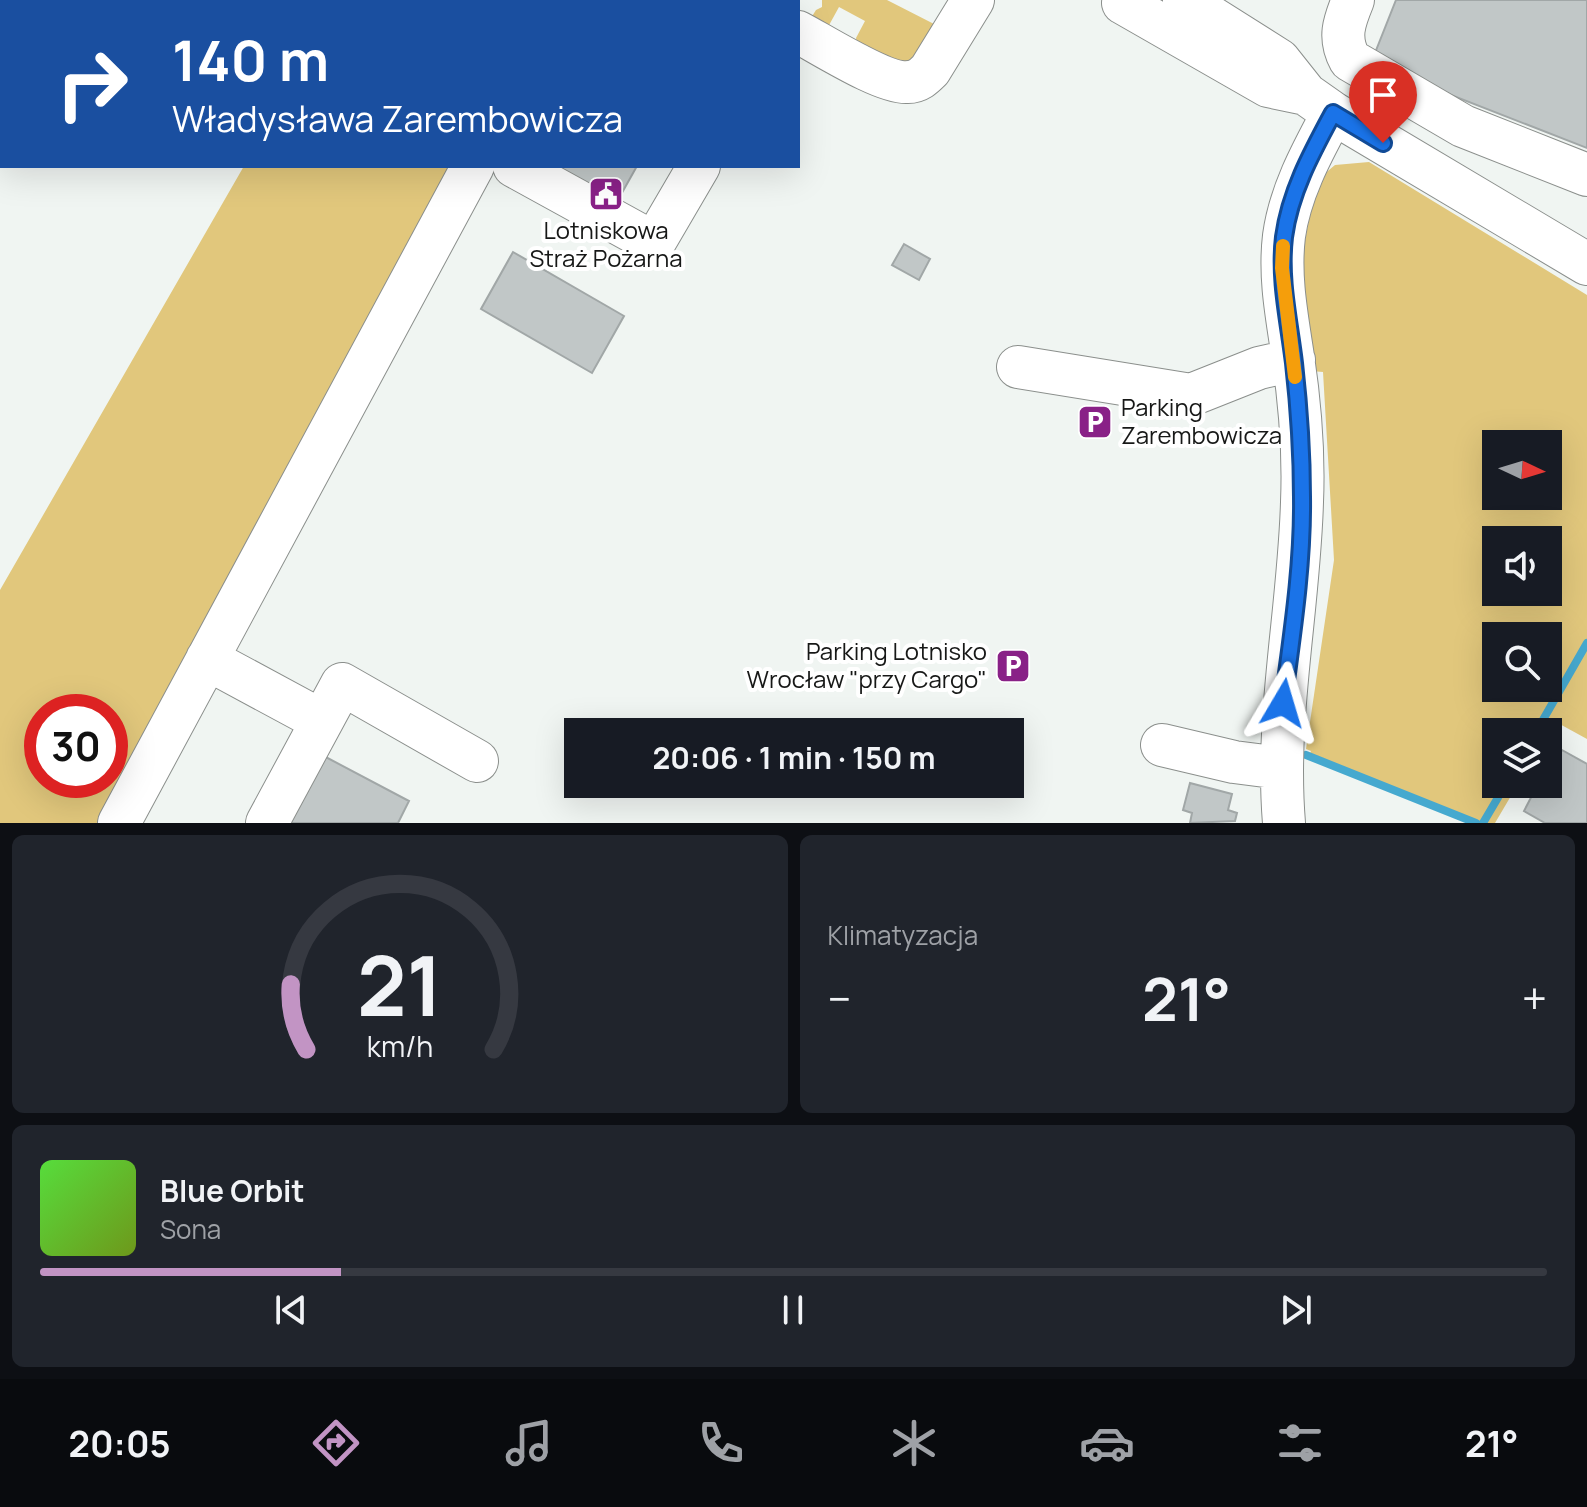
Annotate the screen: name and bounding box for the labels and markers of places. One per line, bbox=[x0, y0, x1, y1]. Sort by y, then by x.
pin bbox=[1349, 61, 1417, 143]
public building icon: Lotniskowa Straż Pożarna bbox=[587, 175, 625, 213]
place label: Lotniskowa Straż Pożarna bbox=[529, 213, 683, 274]
place label: Parking Zarembowicza bbox=[1121, 390, 1282, 451]
parking icon: Parking Zarembowicza bbox=[1076, 403, 1114, 441]
place label: Parking Lotnisko Wrocław "przy Cargo" bbox=[747, 634, 987, 695]
parking icon: Parking Lotnisko Wrocław "przy Cargo" bbox=[994, 647, 1032, 685]

